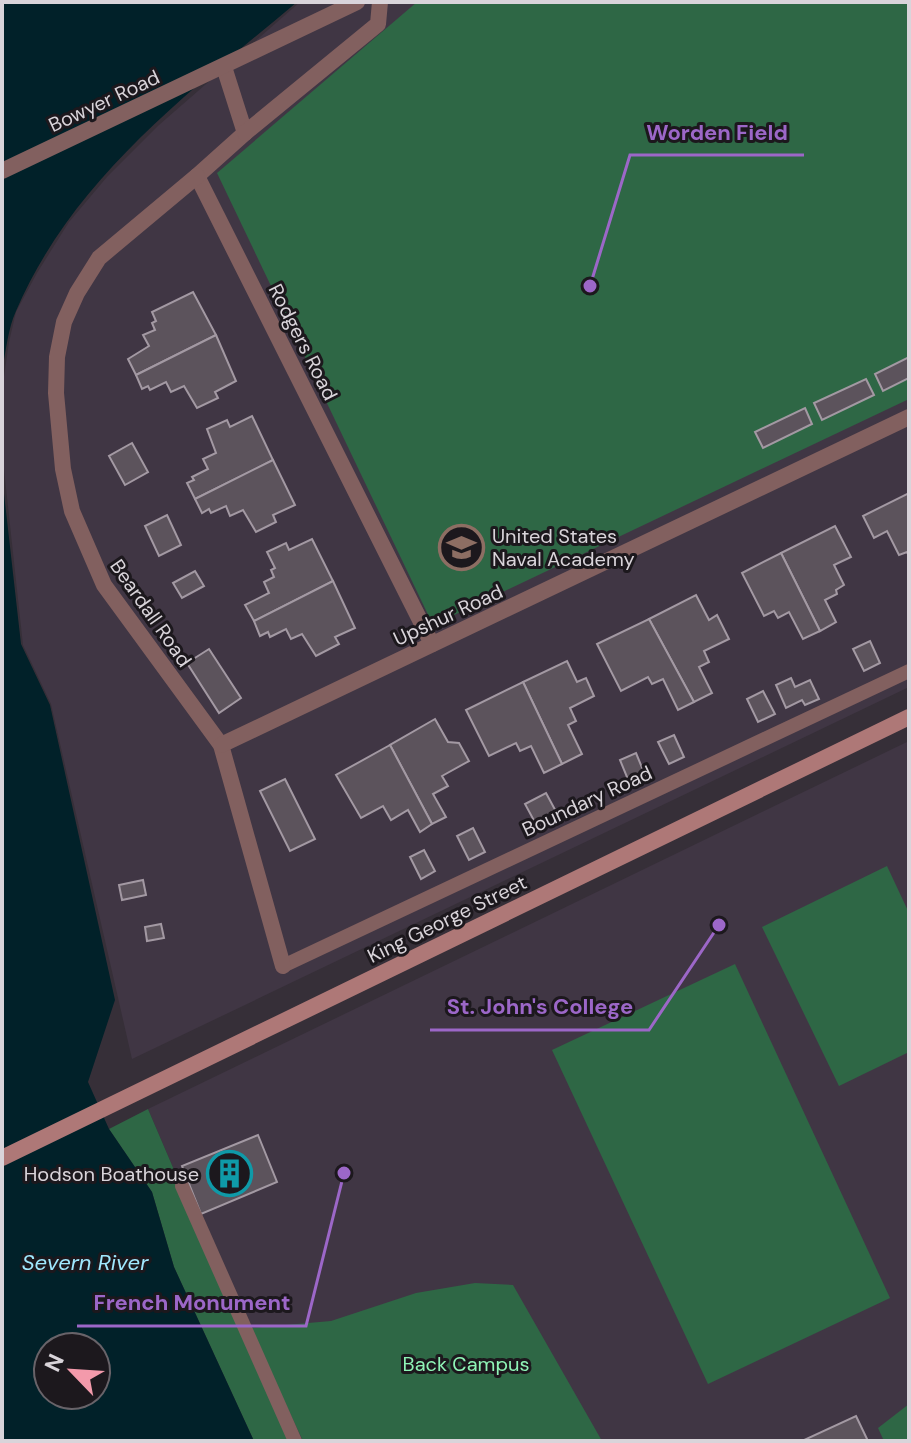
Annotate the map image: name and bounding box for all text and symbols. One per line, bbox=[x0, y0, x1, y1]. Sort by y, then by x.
street label: Bowyer Road bbox=[44, 64, 164, 138]
callout: Worden Field bbox=[630, 109, 804, 155]
text: Worden Field bbox=[646, 118, 788, 147]
street label: Rodgers Road bbox=[263, 279, 343, 405]
place label: United States Naval Academy bbox=[492, 523, 635, 572]
school or university icon: United States Naval Academy bbox=[437, 524, 485, 572]
street label: Beardall Road bbox=[104, 554, 198, 672]
street label: Upshur Road bbox=[389, 578, 507, 652]
street label: Boundary Road bbox=[518, 759, 656, 843]
street label: King George Street bbox=[363, 869, 531, 969]
callout: St. John's College bbox=[430, 984, 649, 1030]
text: St. John's College bbox=[447, 992, 633, 1021]
building icon: Hodson Boathouse bbox=[206, 1150, 254, 1198]
place label: Hodson Boathouse bbox=[24, 1161, 199, 1187]
water label: Severn River bbox=[22, 1248, 149, 1277]
callout: French Monument bbox=[77, 1280, 306, 1326]
text: French Monument bbox=[93, 1288, 291, 1317]
north arrow bbox=[32, 1331, 112, 1411]
text: N bbox=[38, 1349, 71, 1376]
park label: Back Campus bbox=[403, 1351, 529, 1377]

